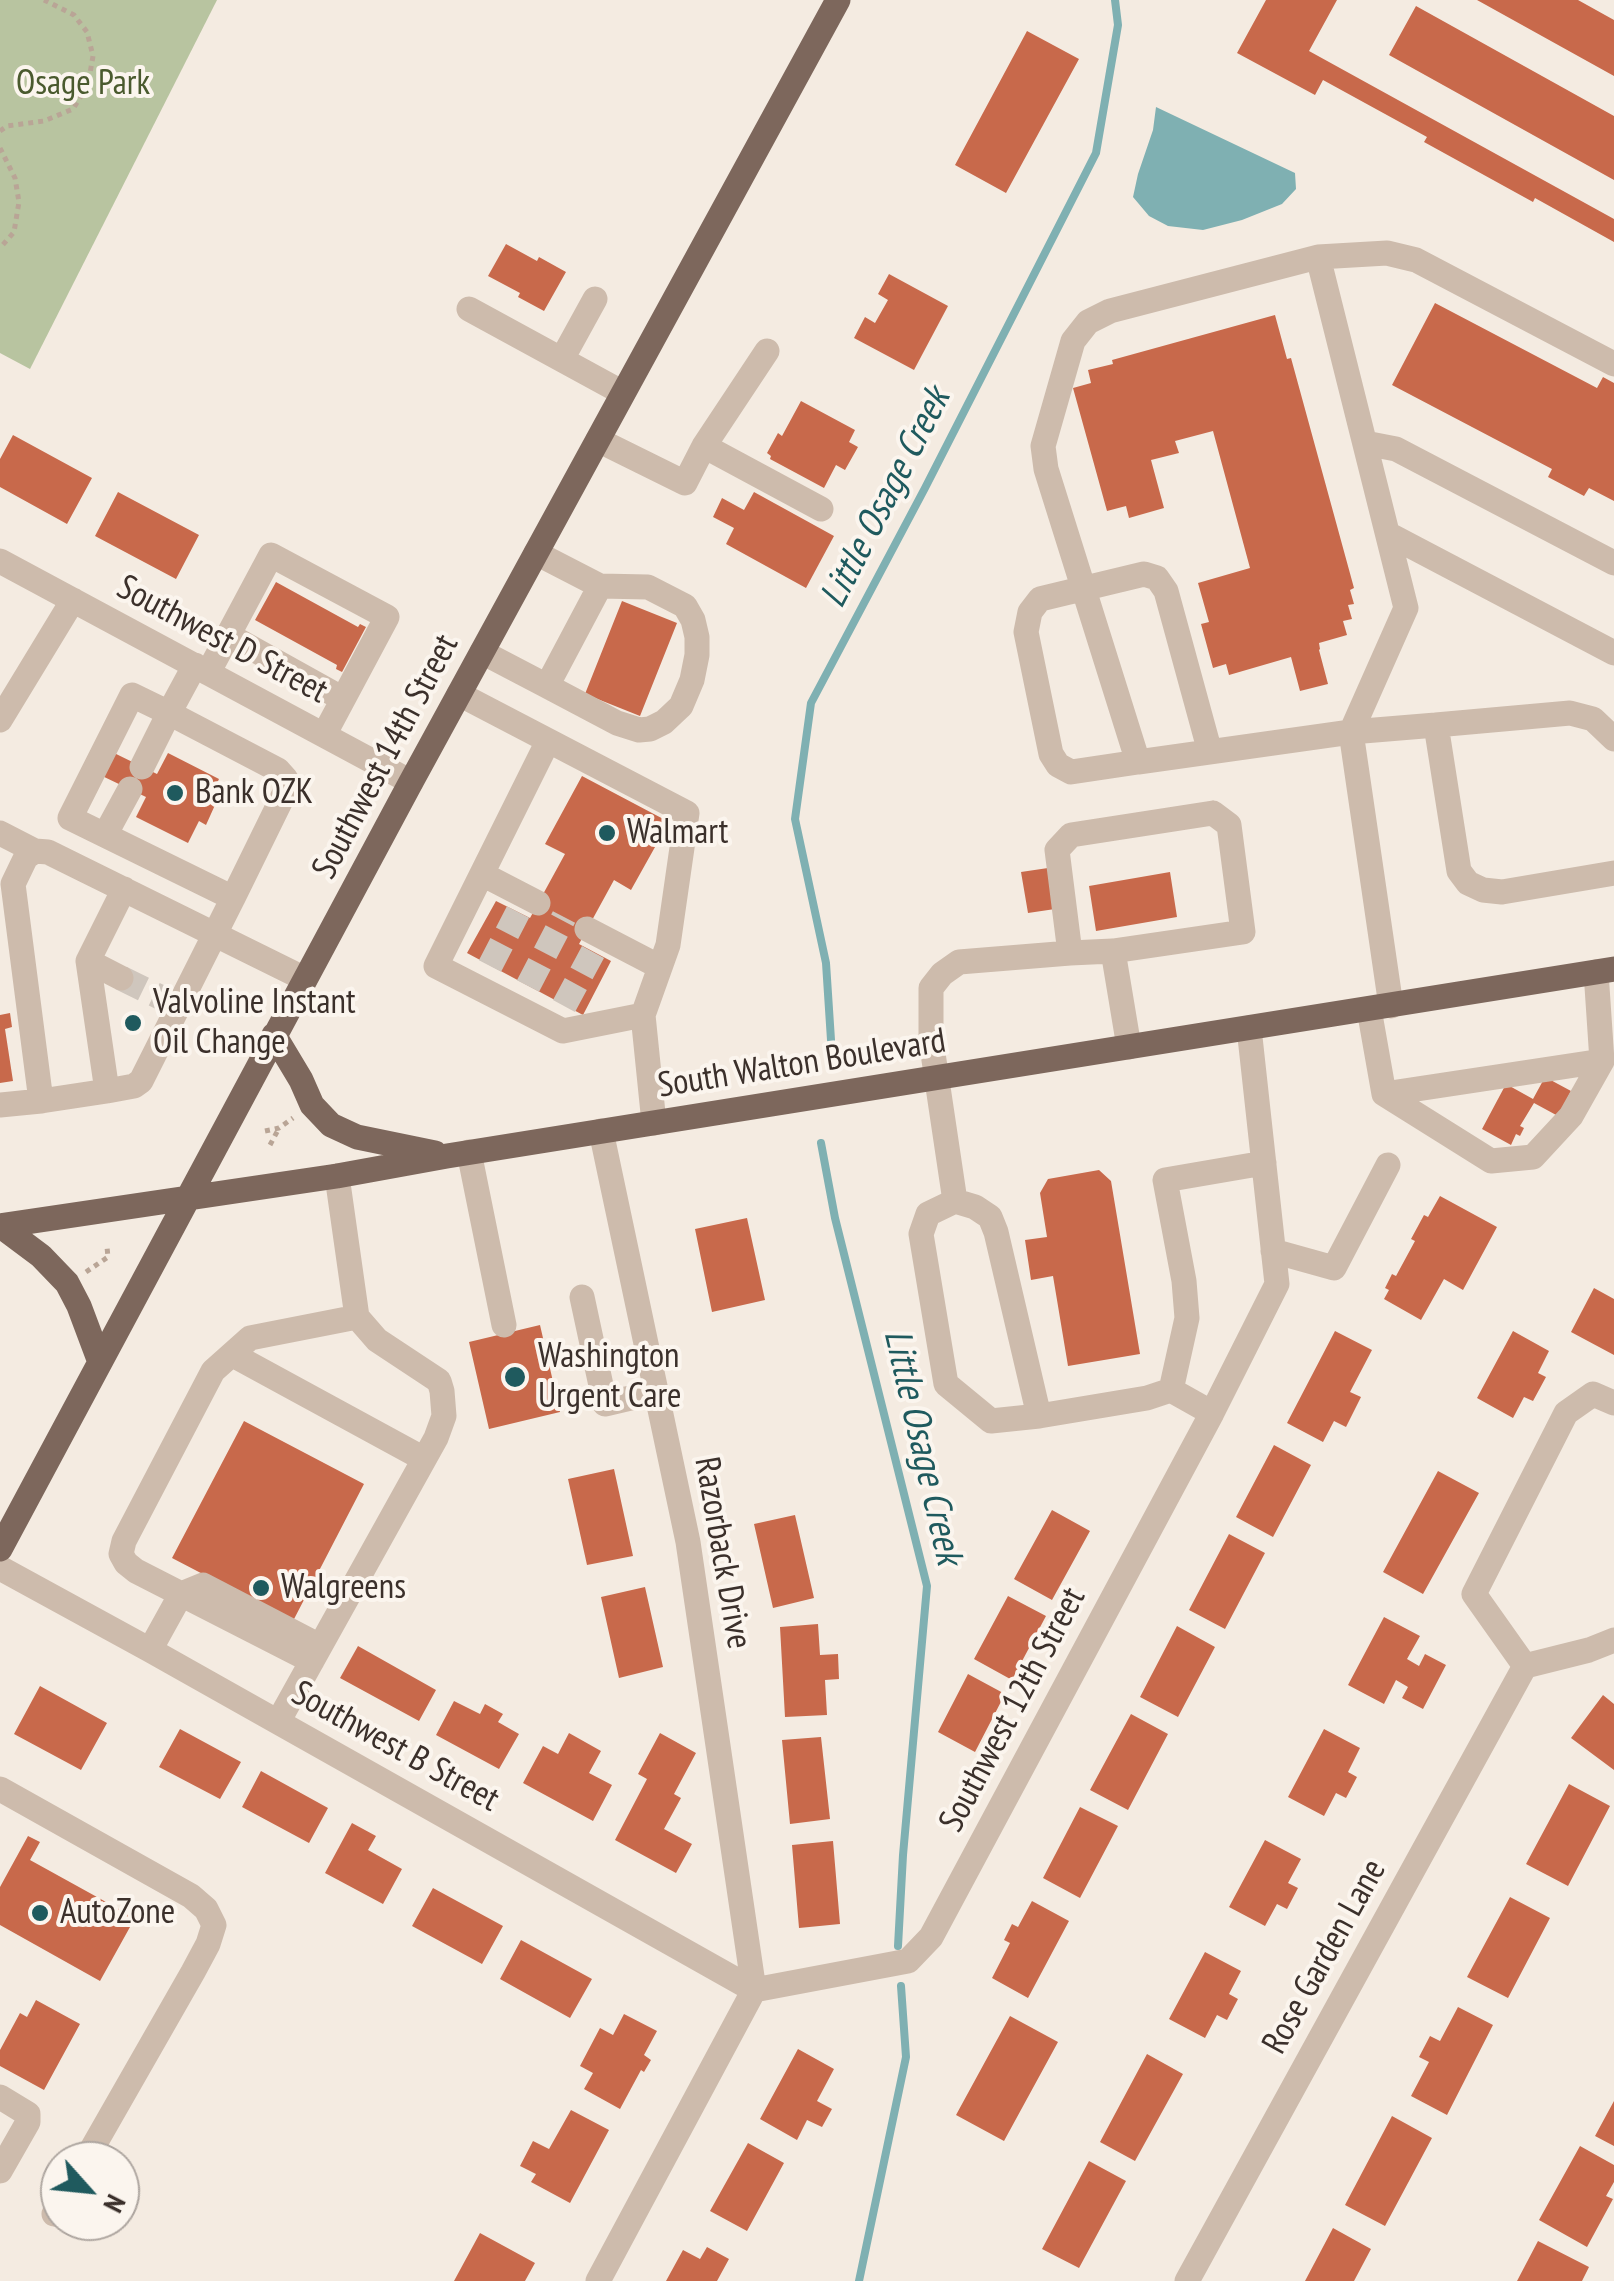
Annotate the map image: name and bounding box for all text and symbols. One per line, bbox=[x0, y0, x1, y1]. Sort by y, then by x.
park label: Osage Park bbox=[16, 63, 150, 105]
water label: Little Osage Creek bbox=[811, 381, 961, 615]
street label: Southwest D Street bbox=[110, 567, 334, 713]
street label: Southwest 14th Street bbox=[304, 628, 468, 886]
place label: Bank OZK bbox=[195, 772, 313, 814]
marker: Bank OZK bbox=[164, 782, 186, 804]
place label: Walmart bbox=[627, 812, 728, 854]
marker: Walmart bbox=[596, 822, 618, 844]
place label: Valvoline Instant Oil Change bbox=[153, 982, 356, 1064]
marker: Valvoline Instant Oil Change bbox=[122, 1012, 144, 1034]
street label: South Walton Boulevard bbox=[655, 1021, 949, 1107]
water label: Little Osage Creek bbox=[873, 1325, 971, 1569]
place label: Washington Urgent Care bbox=[538, 1336, 681, 1418]
marker: Washington Urgent Care bbox=[502, 1364, 528, 1390]
street label: Razorback Drive bbox=[684, 1454, 760, 1652]
place label: Walgreens bbox=[281, 1567, 406, 1609]
marker: Walgreens bbox=[250, 1577, 272, 1599]
street label: Southwest 12th Street bbox=[931, 1581, 1095, 1839]
street label: Southwest B Street bbox=[284, 1673, 506, 1821]
street label: Rose Garden Lane bbox=[1254, 1853, 1396, 2061]
place label: AutoZone bbox=[60, 1892, 175, 1934]
marker: AutoZone bbox=[29, 1902, 51, 1924]
north arrow bbox=[40, 2141, 140, 2241]
text: N bbox=[95, 2189, 135, 2219]

